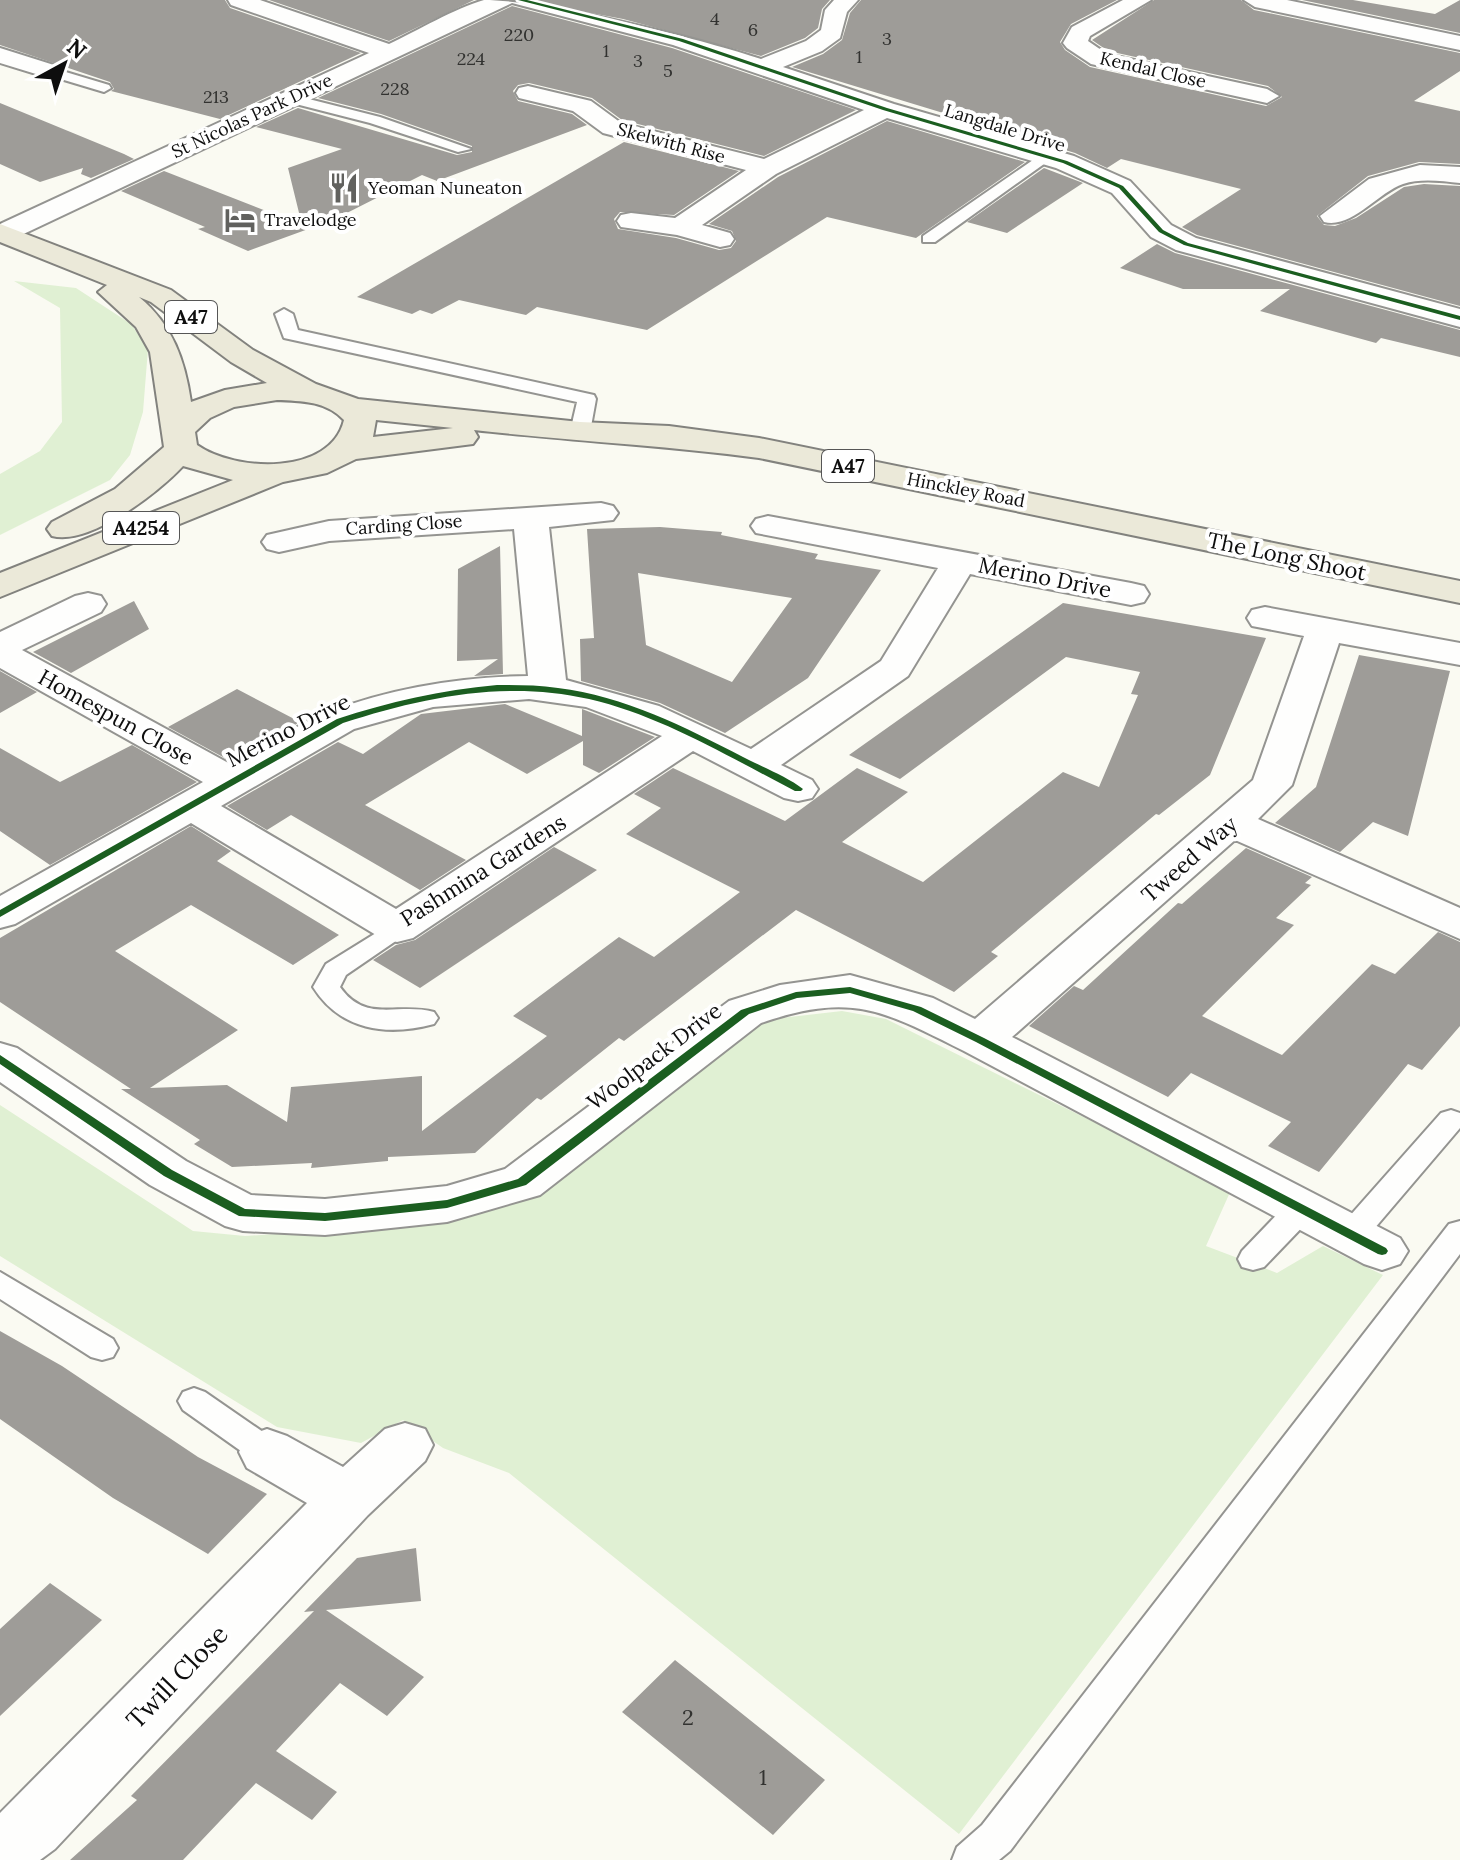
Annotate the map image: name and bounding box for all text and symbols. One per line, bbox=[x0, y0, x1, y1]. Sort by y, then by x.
house number: 4 bbox=[710, 7, 720, 30]
house number: 6 bbox=[748, 18, 758, 41]
house number: 220 bbox=[504, 23, 534, 46]
north arrow bbox=[24, 24, 104, 104]
house number: 3 bbox=[882, 27, 892, 50]
text: N bbox=[61, 32, 92, 65]
house number: 1 bbox=[603, 39, 609, 62]
house number: 1 bbox=[856, 45, 862, 68]
street label: Kendal Close bbox=[1098, 46, 1209, 93]
house number: 224 bbox=[457, 47, 486, 70]
house number: 3 bbox=[633, 49, 643, 72]
house number: 5 bbox=[663, 59, 673, 82]
street label: St Nicolas Park Drive bbox=[168, 68, 336, 163]
house number: 228 bbox=[380, 77, 410, 100]
house number: 213 bbox=[203, 85, 229, 108]
street label: Langdale Drive bbox=[942, 98, 1069, 157]
street label: Skelwith Rise bbox=[615, 117, 728, 168]
restaurant icon: Yeoman Nuneaton bbox=[327, 171, 361, 205]
place label: Yeoman Nuneaton bbox=[367, 176, 523, 199]
hotel icon: Travelodge bbox=[223, 203, 257, 237]
place label: Travelodge bbox=[264, 208, 357, 231]
road number: A47 bbox=[165, 301, 217, 333]
road number: A47 bbox=[822, 450, 874, 482]
street label: Hinckley Road bbox=[905, 467, 1027, 512]
street label: Carding Close bbox=[345, 509, 463, 540]
road number: A4254 bbox=[103, 512, 179, 544]
street label: The Long Shoot bbox=[1205, 525, 1369, 587]
street label: Merino Drive bbox=[976, 550, 1114, 604]
street label: Homespun Close bbox=[34, 663, 199, 771]
street label: Merino Drive bbox=[222, 687, 354, 773]
street label: Pashmina Gardens bbox=[395, 808, 571, 932]
street label: Tweed Way bbox=[1135, 810, 1243, 908]
street label: Woolpack Drive bbox=[581, 996, 727, 1116]
street label: Twill Close bbox=[119, 1618, 234, 1736]
house number: 2 bbox=[682, 1703, 694, 1731]
house number: 1 bbox=[759, 1763, 767, 1791]

